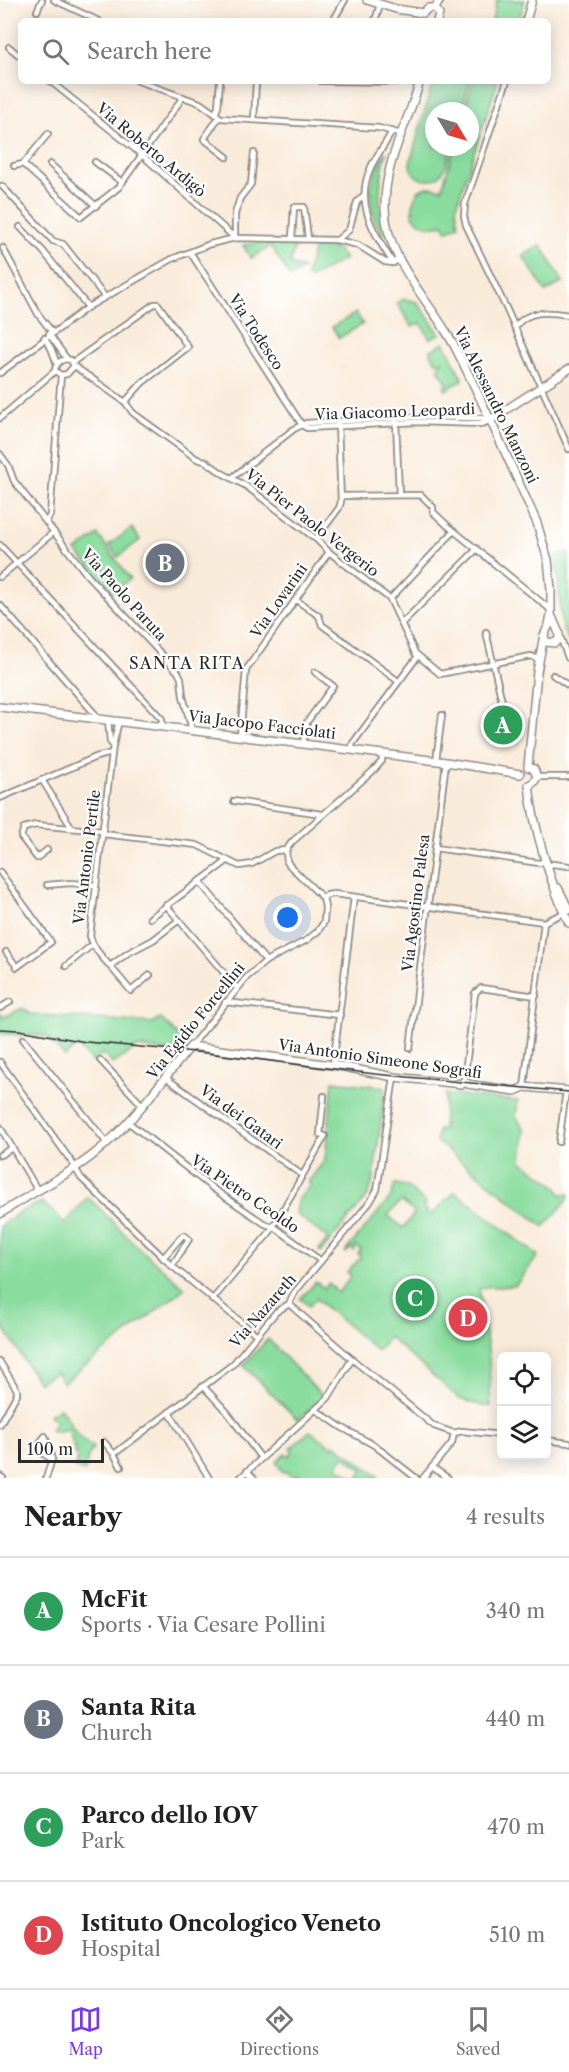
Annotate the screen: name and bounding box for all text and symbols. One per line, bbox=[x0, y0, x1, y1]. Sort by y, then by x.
search box bbox=[18, 18, 551, 84]
icon: search bbox=[39, 35, 72, 68]
text: Search here bbox=[87, 38, 212, 65]
street label: Via Roberto Ardigò bbox=[92, 98, 210, 201]
north arrow bbox=[425, 102, 479, 156]
street label: Via Todesco bbox=[224, 289, 288, 373]
street label: Via Alessandro Manzoni bbox=[450, 322, 543, 487]
street label: Via Giacomo Leopardi bbox=[314, 399, 476, 424]
street label: Via Pier Paolo Vergerio bbox=[241, 464, 383, 581]
pin: B bbox=[146, 540, 184, 586]
street label: Via Paolo Paruta bbox=[77, 544, 171, 645]
street label: Via Lovarini bbox=[246, 560, 311, 642]
district label: SANTA RITA bbox=[129, 653, 245, 673]
pin: A bbox=[484, 702, 522, 748]
street label: Via Jacopo Facciolati bbox=[186, 706, 337, 743]
street label: Via Antonio Pertile bbox=[69, 788, 104, 926]
street label: Via Agostino Palesa bbox=[398, 833, 433, 974]
your location bbox=[273, 903, 302, 932]
street label: Via Egidio Forcellini bbox=[142, 958, 249, 1084]
street label: Via Antonio Simeone Sografi bbox=[276, 1035, 484, 1082]
street label: Via dei Gatari bbox=[196, 1080, 287, 1153]
street label: Via Pietro Ceoldo bbox=[187, 1150, 303, 1237]
street label: Via Nazareth bbox=[225, 1269, 300, 1352]
pin: C bbox=[396, 1276, 434, 1320]
pin: D bbox=[448, 1296, 488, 1340]
map controls bbox=[497, 1352, 551, 1460]
button: locate bbox=[497, 1352, 551, 1406]
button: layers bbox=[497, 1406, 551, 1460]
scale bar bbox=[18, 1436, 104, 1464]
text: 100 m bbox=[27, 1439, 73, 1459]
text: Nearby bbox=[24, 1501, 122, 1533]
text: 4 results bbox=[466, 1505, 545, 1529]
text: McFit bbox=[81, 1586, 147, 1613]
text: A bbox=[36, 1599, 51, 1623]
text: 340 m bbox=[486, 1599, 545, 1623]
text: Sports · Via Cesare Pollini bbox=[81, 1613, 325, 1637]
text: Santa Rita bbox=[81, 1694, 196, 1721]
text: B bbox=[36, 1707, 51, 1731]
text: 440 m bbox=[485, 1707, 545, 1731]
text: Church bbox=[81, 1721, 152, 1745]
text: Parco dello IOV bbox=[81, 1802, 257, 1829]
text: C bbox=[35, 1815, 52, 1839]
text: 470 m bbox=[487, 1815, 545, 1839]
text: Park bbox=[81, 1829, 124, 1853]
text: Istituto Oncologico Veneto bbox=[81, 1910, 381, 1937]
text: D bbox=[35, 1923, 52, 1947]
text: 510 m bbox=[489, 1923, 545, 1947]
text: Hospital bbox=[81, 1937, 161, 1961]
tab: Map bbox=[69, 2003, 103, 2059]
tab: Directions bbox=[240, 2003, 319, 2059]
tab: Saved bbox=[456, 2003, 500, 2059]

